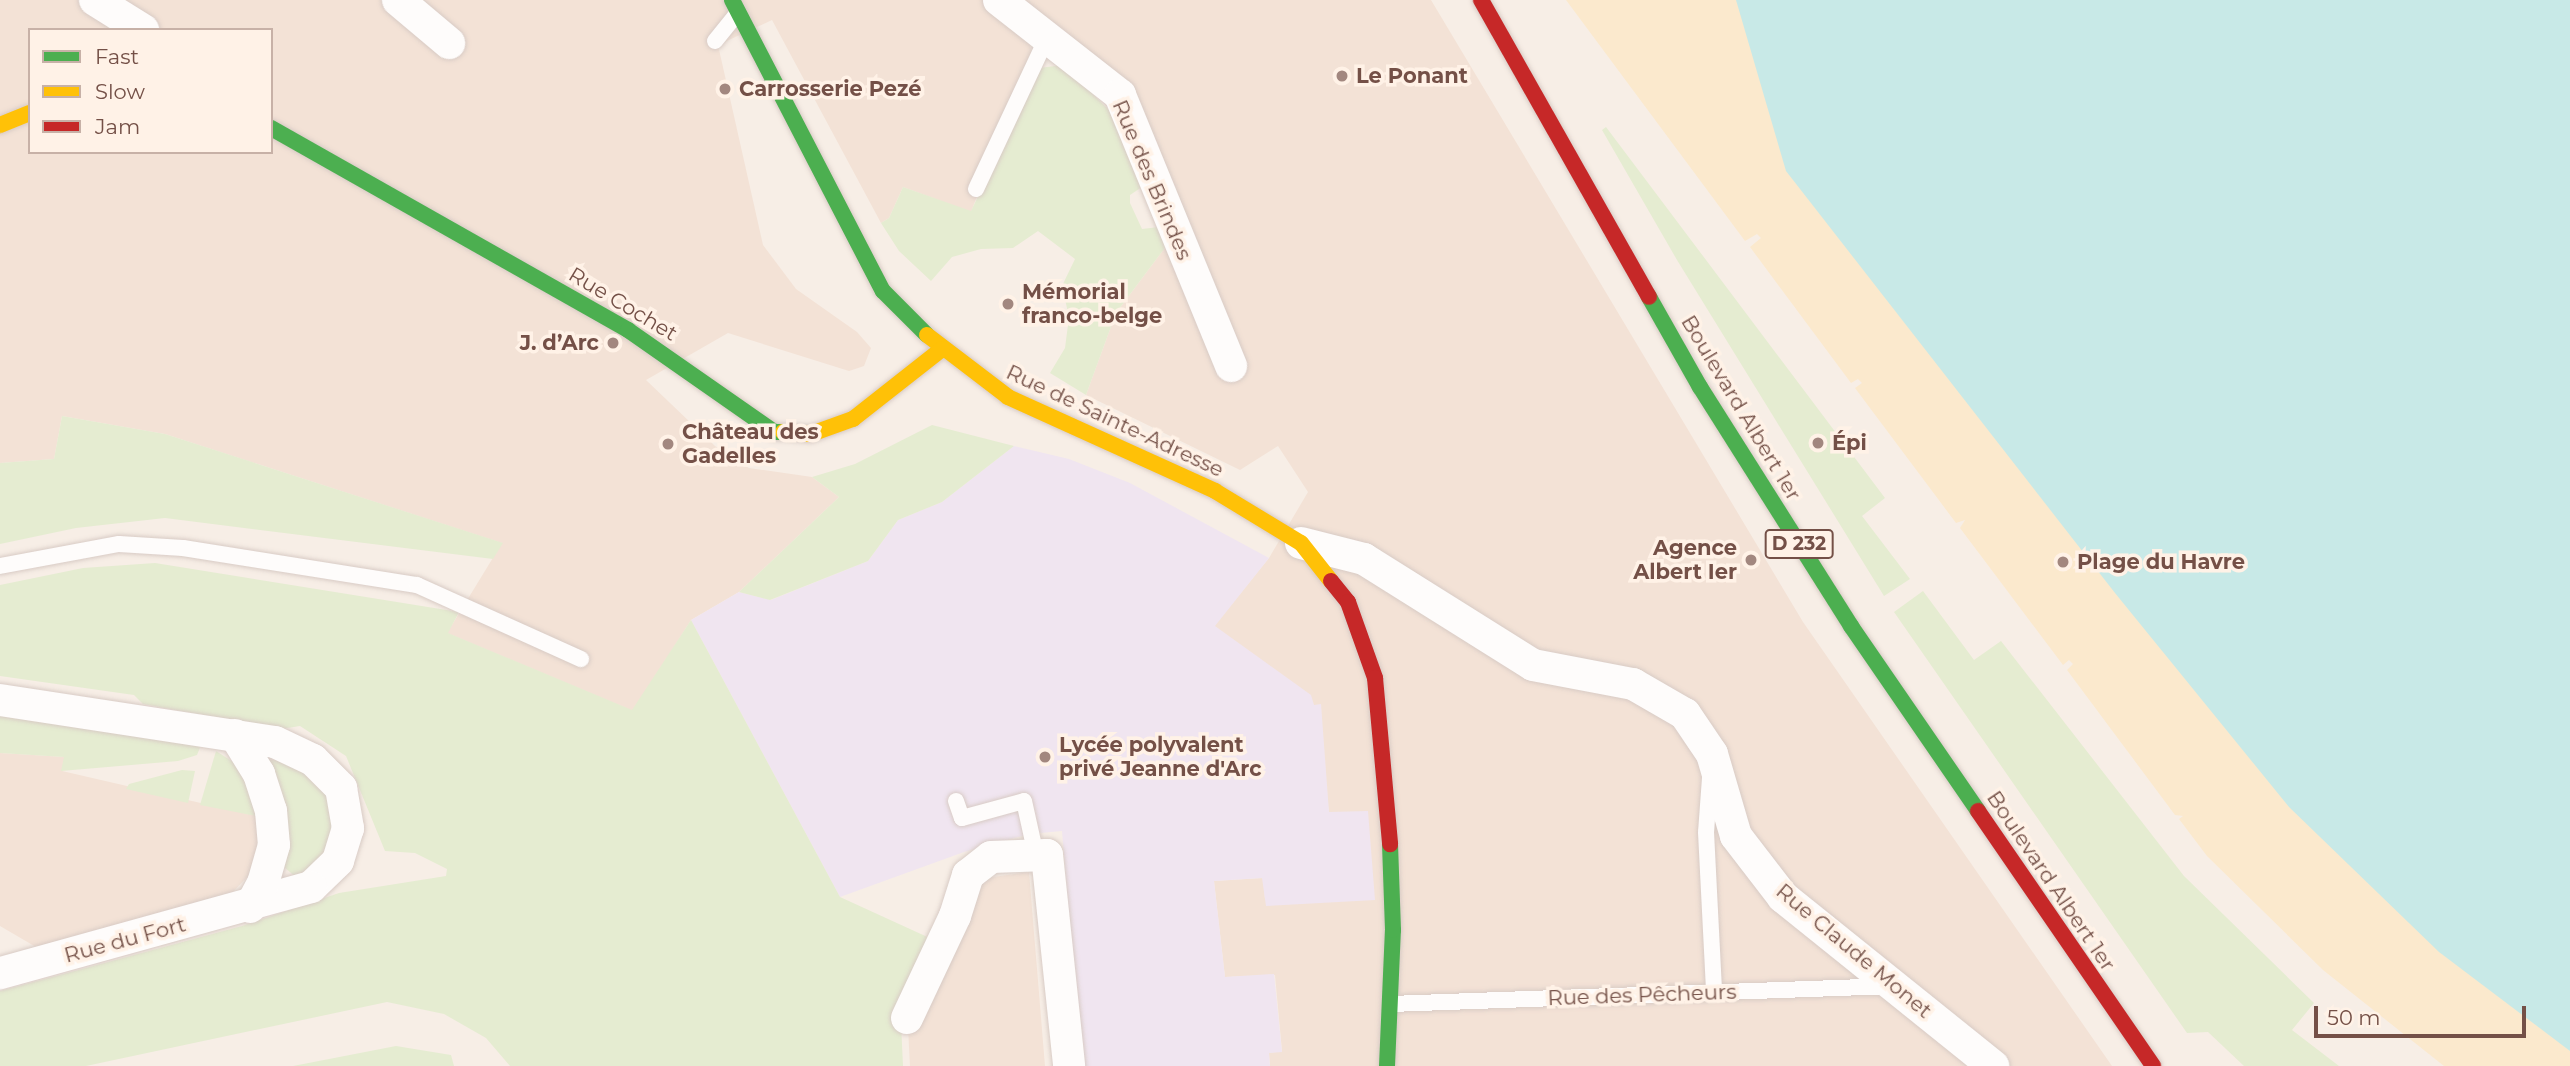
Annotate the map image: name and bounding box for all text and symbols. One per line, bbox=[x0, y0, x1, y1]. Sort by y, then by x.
legend bbox=[28, 28, 273, 154]
text: Fast bbox=[95, 44, 139, 69]
place label: Le Ponant bbox=[1356, 63, 1468, 89]
marker: Le Ponant bbox=[1334, 68, 1350, 84]
place label: Carrosserie Pezé bbox=[739, 76, 922, 102]
text: Slow bbox=[95, 79, 145, 104]
marker: Carrosserie Pezé bbox=[717, 81, 733, 97]
street label: Rue des Brindes bbox=[1107, 96, 1197, 264]
text: Jam bbox=[95, 114, 140, 139]
street label: Rue Cochet bbox=[564, 262, 682, 346]
place label: Mémorial franco-belge bbox=[1022, 279, 1162, 329]
marker: Mémorial franco-belge bbox=[1000, 296, 1016, 312]
street label: Boulevard Albert 1er bbox=[1676, 311, 1806, 505]
place label: J. d’Arc bbox=[520, 330, 599, 356]
marker: J. d’Arc bbox=[605, 335, 621, 351]
street label: Rue de Sainte-Adresse bbox=[1002, 360, 1228, 482]
place label: Château des Gadelles bbox=[682, 419, 819, 469]
place label: Épi bbox=[1832, 430, 1867, 456]
marker: Épi bbox=[1810, 435, 1826, 451]
marker: Château des Gadelles bbox=[660, 436, 676, 452]
road number: D 232 bbox=[1764, 528, 1834, 559]
place label: Agence Albert Ier bbox=[1633, 535, 1737, 585]
place label: Plage du Havre bbox=[2077, 549, 2245, 575]
marker: Agence Albert Ier bbox=[1743, 552, 1759, 568]
marker: Plage du Havre bbox=[2055, 554, 2071, 570]
place label: Lycée polyvalent privé Jeanne d'Arc bbox=[1059, 732, 1262, 782]
marker: Lycée polyvalent privé Jeanne d'Arc bbox=[1037, 749, 1053, 765]
street label: Boulevard Albert 1er bbox=[1981, 786, 2121, 976]
street label: Rue Claude Monet bbox=[1771, 878, 1937, 1024]
street label: Rue du Fort bbox=[62, 912, 188, 968]
street label: Rue des Pêcheurs bbox=[1547, 979, 1737, 1011]
scale bar bbox=[2318, 992, 2530, 1036]
text: 50 m bbox=[2327, 1005, 2381, 1030]

